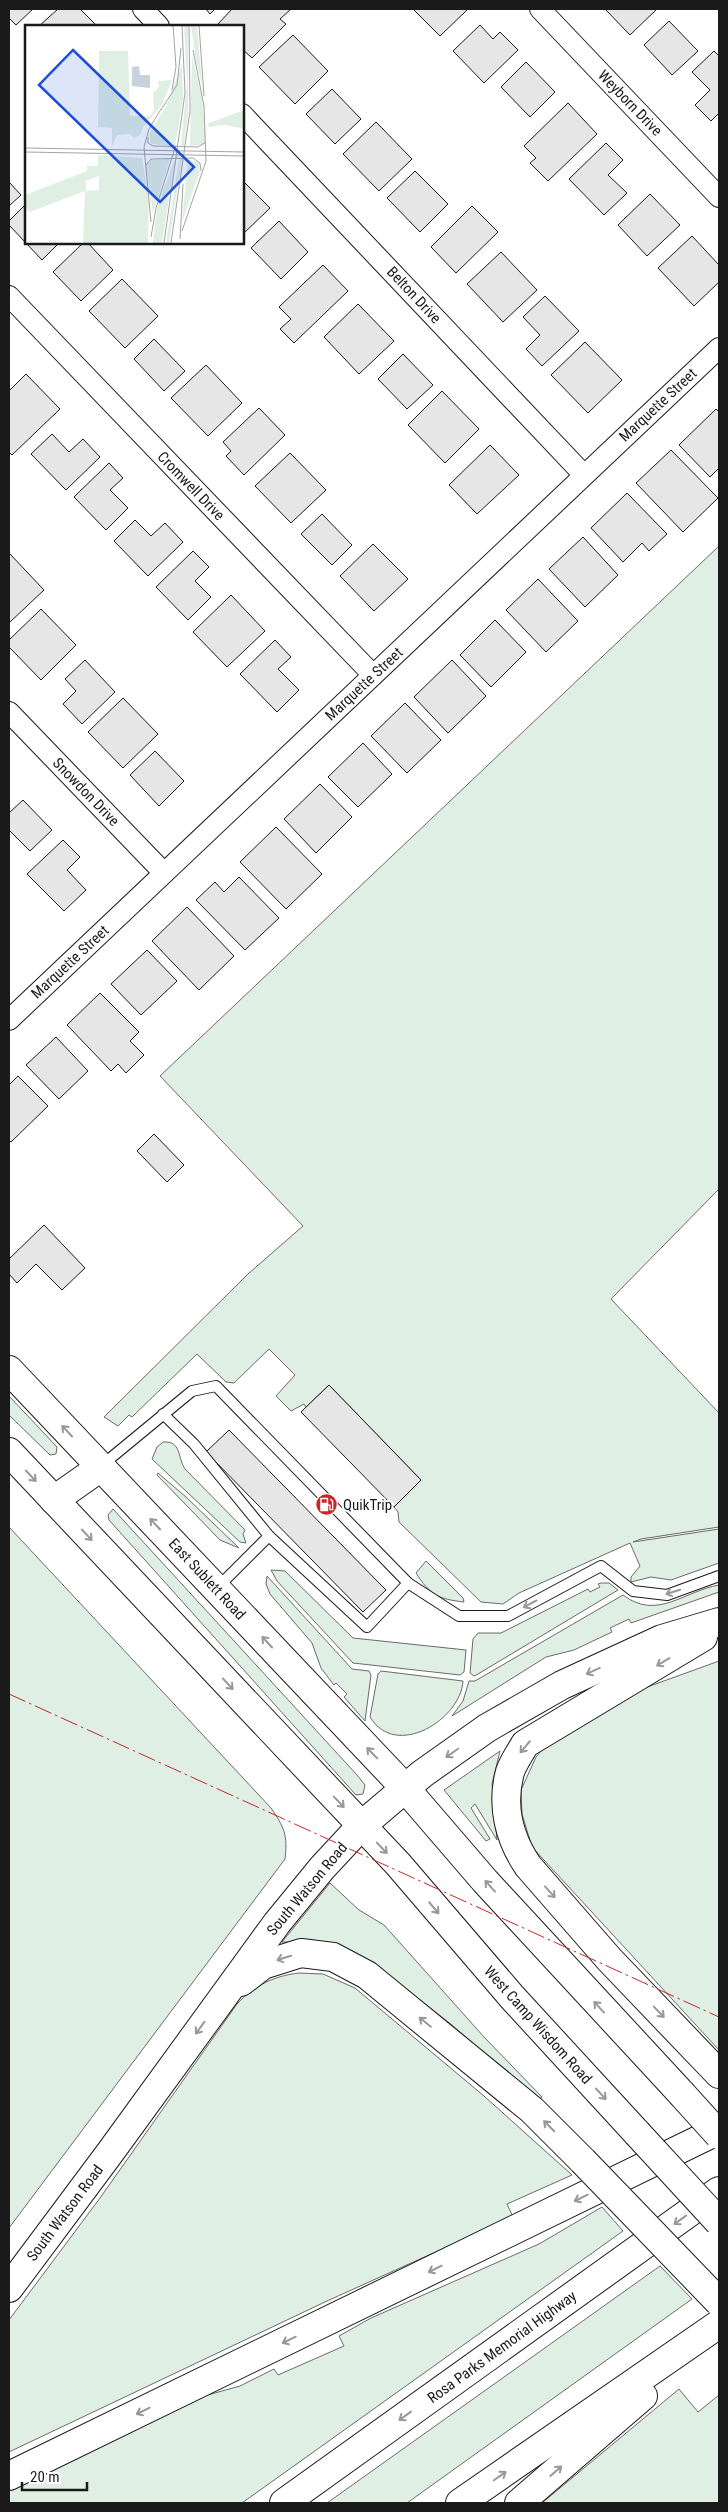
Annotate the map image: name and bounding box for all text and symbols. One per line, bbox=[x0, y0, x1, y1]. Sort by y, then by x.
inset map bbox=[25, 25, 244, 244]
street label: Weyborn Drive bbox=[594, 66, 666, 140]
street label: Belton Drive bbox=[383, 263, 445, 327]
street label: Marquette Street bbox=[616, 365, 700, 445]
street label: Cromwell Drive bbox=[154, 448, 228, 524]
street label: Marquette Street bbox=[322, 644, 406, 724]
street label: Snowdon Drive bbox=[49, 754, 123, 830]
street label: Marquette Street bbox=[28, 922, 112, 1002]
one-way arrow bbox=[61, 1425, 73, 1438]
one-way arrow bbox=[25, 1470, 37, 1482]
fuel station icon: QuikTrip bbox=[315, 1493, 339, 1517]
place label: QuikTrip bbox=[343, 1496, 392, 1514]
one-way arrow bbox=[149, 1518, 161, 1531]
one-way arrow bbox=[81, 1529, 93, 1542]
street label: East Sublett Road bbox=[165, 1535, 249, 1623]
one-way arrow bbox=[666, 1588, 682, 1598]
one-way arrow bbox=[523, 1600, 538, 1609]
one-way arrow bbox=[261, 1636, 273, 1649]
one-way arrow bbox=[656, 1657, 670, 1667]
one-way arrow bbox=[585, 1667, 600, 1677]
one-way arrow bbox=[222, 1678, 234, 1691]
one-way arrow bbox=[520, 1741, 531, 1754]
one-way arrow bbox=[366, 1747, 378, 1759]
one-way arrow bbox=[445, 1748, 459, 1758]
one-way arrow bbox=[333, 1796, 345, 1809]
street label: South Watson Road bbox=[263, 1839, 351, 1939]
one-way arrow bbox=[376, 1842, 388, 1854]
one-way arrow bbox=[484, 1880, 496, 1893]
one-way arrow bbox=[544, 1885, 556, 1898]
one-way arrow bbox=[428, 1901, 439, 1914]
one-way arrow bbox=[276, 1954, 292, 1964]
street label: West Camp Wisdom Road bbox=[480, 1962, 596, 2088]
one-way arrow bbox=[593, 2000, 605, 2013]
one-way arrow bbox=[653, 2006, 665, 2018]
one-way arrow bbox=[418, 2016, 431, 2027]
one-way arrow bbox=[195, 2021, 205, 2035]
one-way arrow bbox=[595, 2087, 607, 2100]
one-way arrow bbox=[542, 2120, 555, 2132]
street label: South Watson Road bbox=[23, 2161, 107, 2265]
one-way arrow bbox=[574, 2193, 589, 2203]
one-way arrow bbox=[673, 2215, 687, 2225]
one-way arrow bbox=[428, 2265, 443, 2274]
street label: Rosa Parks Memorial Highway bbox=[424, 2287, 580, 2407]
one-way arrow bbox=[282, 2336, 297, 2345]
one-way arrow bbox=[136, 2407, 151, 2416]
one-way arrow bbox=[398, 2411, 412, 2421]
scale bar bbox=[22, 2460, 88, 2492]
one-way arrow bbox=[550, 2465, 563, 2477]
text: 20 m bbox=[30, 2468, 60, 2486]
one-way arrow bbox=[493, 2471, 507, 2481]

